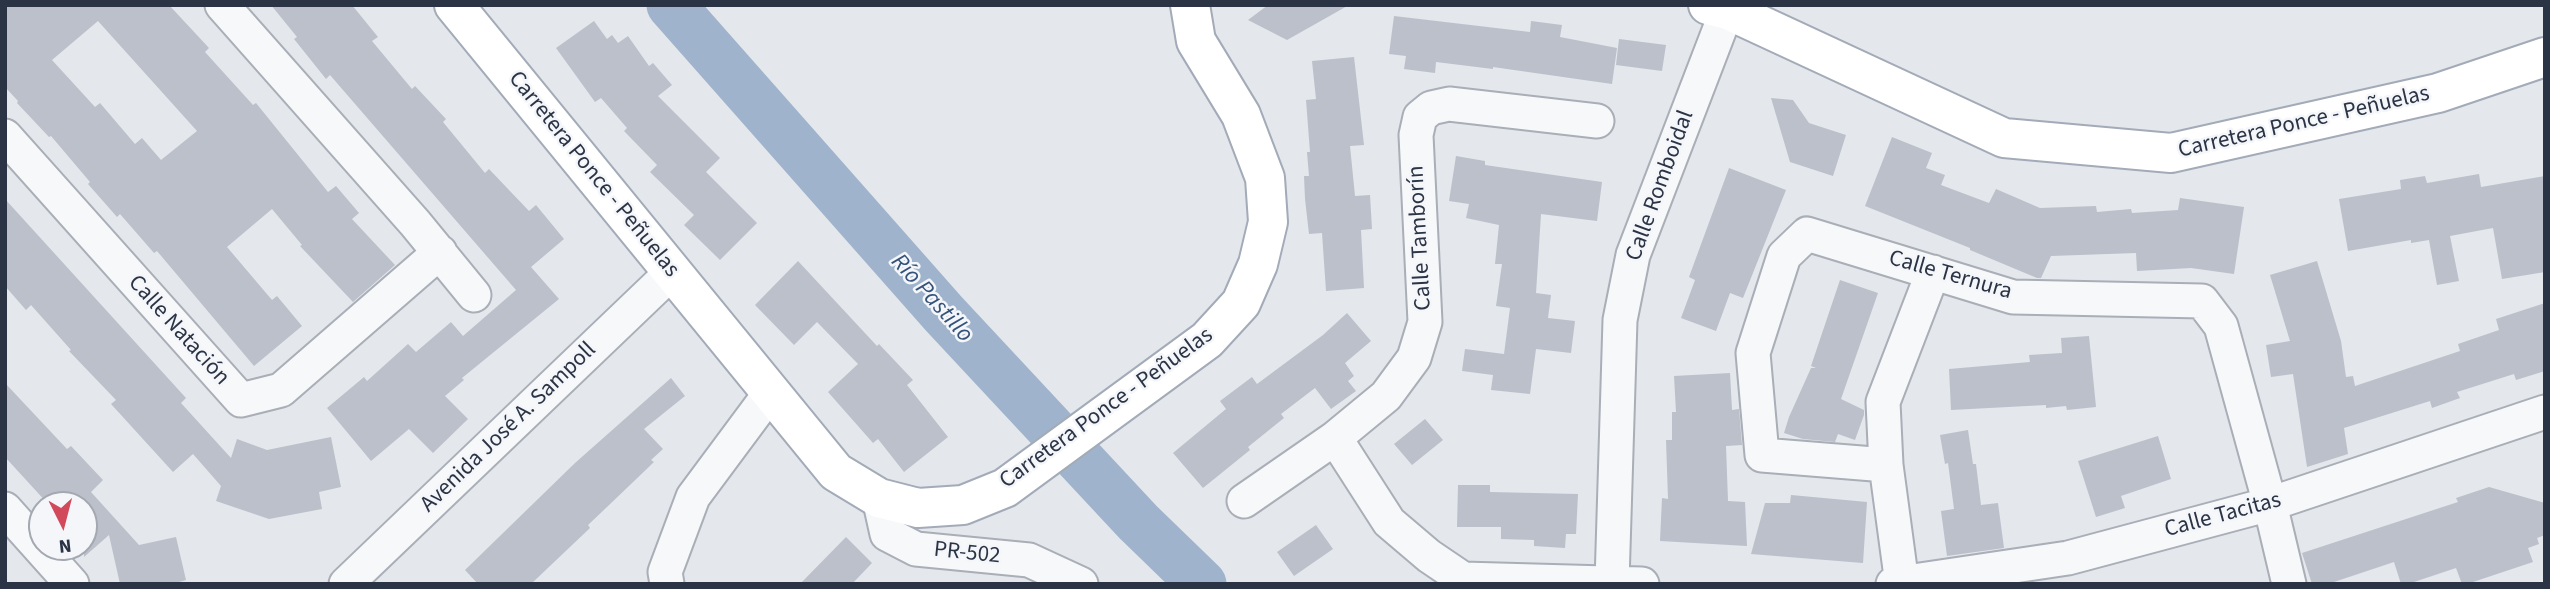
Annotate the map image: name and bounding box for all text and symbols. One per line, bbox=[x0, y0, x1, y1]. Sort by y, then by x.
street label: Carretera Ponce - Peñuelas bbox=[501, 66, 685, 284]
street label: Carretera Ponce - Peñuelas bbox=[2176, 81, 2432, 165]
street label: Calle Romboidal bbox=[1621, 107, 1701, 265]
street label: Calle Tamborín bbox=[1403, 165, 1439, 311]
street label: Calle Ternura bbox=[1885, 245, 2015, 307]
water label: Río Pastillo bbox=[884, 249, 978, 349]
street label: Calle Natación bbox=[121, 270, 235, 392]
street label: Carretera Ponce - Peñuelas bbox=[995, 322, 1219, 496]
street label: Avenida José A. Sampoll bbox=[415, 337, 603, 519]
street label: Calle Tacitas bbox=[2162, 487, 2284, 545]
north arrow bbox=[28, 491, 98, 561]
text: N bbox=[57, 531, 73, 559]
street label: PR-502 bbox=[932, 537, 1002, 571]

